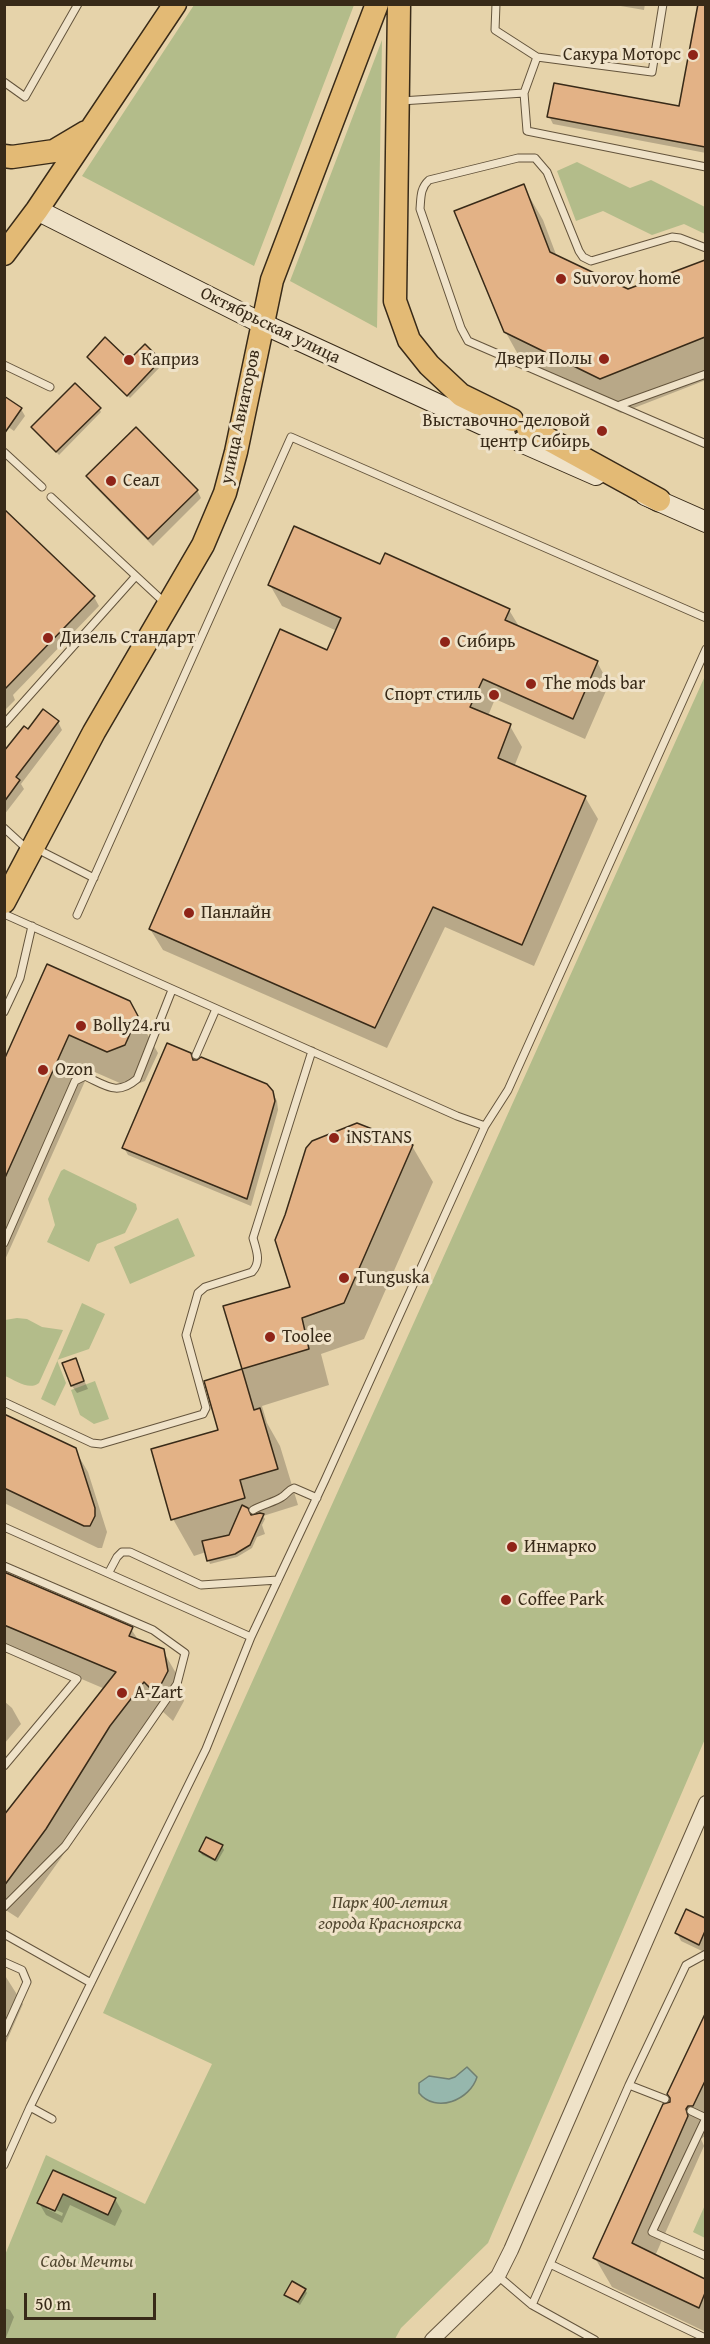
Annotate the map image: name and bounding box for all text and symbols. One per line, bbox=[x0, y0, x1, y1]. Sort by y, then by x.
place label: Сакура Моторс bbox=[563, 44, 681, 66]
marker: Сакура Моторс bbox=[686, 48, 700, 62]
place label: Suvorov home bbox=[573, 268, 681, 290]
marker: Suvorov home bbox=[554, 272, 568, 286]
street label: Октябрьская улица bbox=[196, 283, 344, 369]
street label: улица Авиаторов bbox=[216, 348, 266, 486]
place label: Двери Полы bbox=[496, 348, 592, 370]
place label: Каприз bbox=[141, 349, 199, 371]
marker: Двери Полы bbox=[597, 352, 611, 366]
marker: Каприз bbox=[122, 353, 136, 367]
place label: Выставочно-деловой центр Сибирь bbox=[423, 410, 590, 452]
marker: Выставочно-деловой центр Сибирь bbox=[595, 424, 609, 438]
place label: Сеал bbox=[123, 470, 160, 492]
marker: Сеал bbox=[104, 474, 118, 488]
place label: Дизель Стандарт bbox=[60, 627, 195, 649]
marker: Дизель Стандарт bbox=[41, 631, 55, 645]
place label: Сибирь bbox=[457, 631, 516, 653]
marker: Сибирь bbox=[438, 635, 452, 649]
place label: The mods bar bbox=[543, 673, 645, 695]
marker: The mods bar bbox=[524, 677, 538, 691]
place label: Спорт стиль bbox=[385, 684, 482, 706]
marker: Спорт стиль bbox=[487, 688, 501, 702]
place label: Панлайн bbox=[201, 902, 271, 924]
marker: Панлайн bbox=[182, 906, 196, 920]
place label: Bolly24.ru bbox=[93, 1015, 170, 1037]
marker: Bolly24.ru bbox=[74, 1019, 88, 1033]
place label: Ozon bbox=[55, 1059, 93, 1081]
marker: Ozon bbox=[36, 1063, 50, 1077]
place label: iNSTANS bbox=[346, 1127, 412, 1149]
marker: iNSTANS bbox=[327, 1131, 341, 1145]
place label: Tunguska bbox=[356, 1267, 429, 1289]
marker: Tunguska bbox=[337, 1271, 351, 1285]
place label: Toolee bbox=[282, 1326, 332, 1348]
marker: Toolee bbox=[263, 1330, 277, 1344]
place label: Инмарко bbox=[524, 1536, 596, 1558]
marker: Инмарко bbox=[505, 1540, 519, 1554]
place label: Coffee Park bbox=[518, 1589, 604, 1611]
marker: Coffee Park bbox=[499, 1593, 513, 1607]
place label: A-Zart bbox=[134, 1682, 183, 1704]
marker: A-Zart bbox=[115, 1686, 129, 1700]
park label: Парк 400-летия города Красноярска bbox=[318, 1892, 462, 1934]
park label: Сады Мечты bbox=[41, 2251, 133, 2273]
scale bar bbox=[27, 2281, 159, 2319]
text: 50 m bbox=[35, 2290, 71, 2317]

